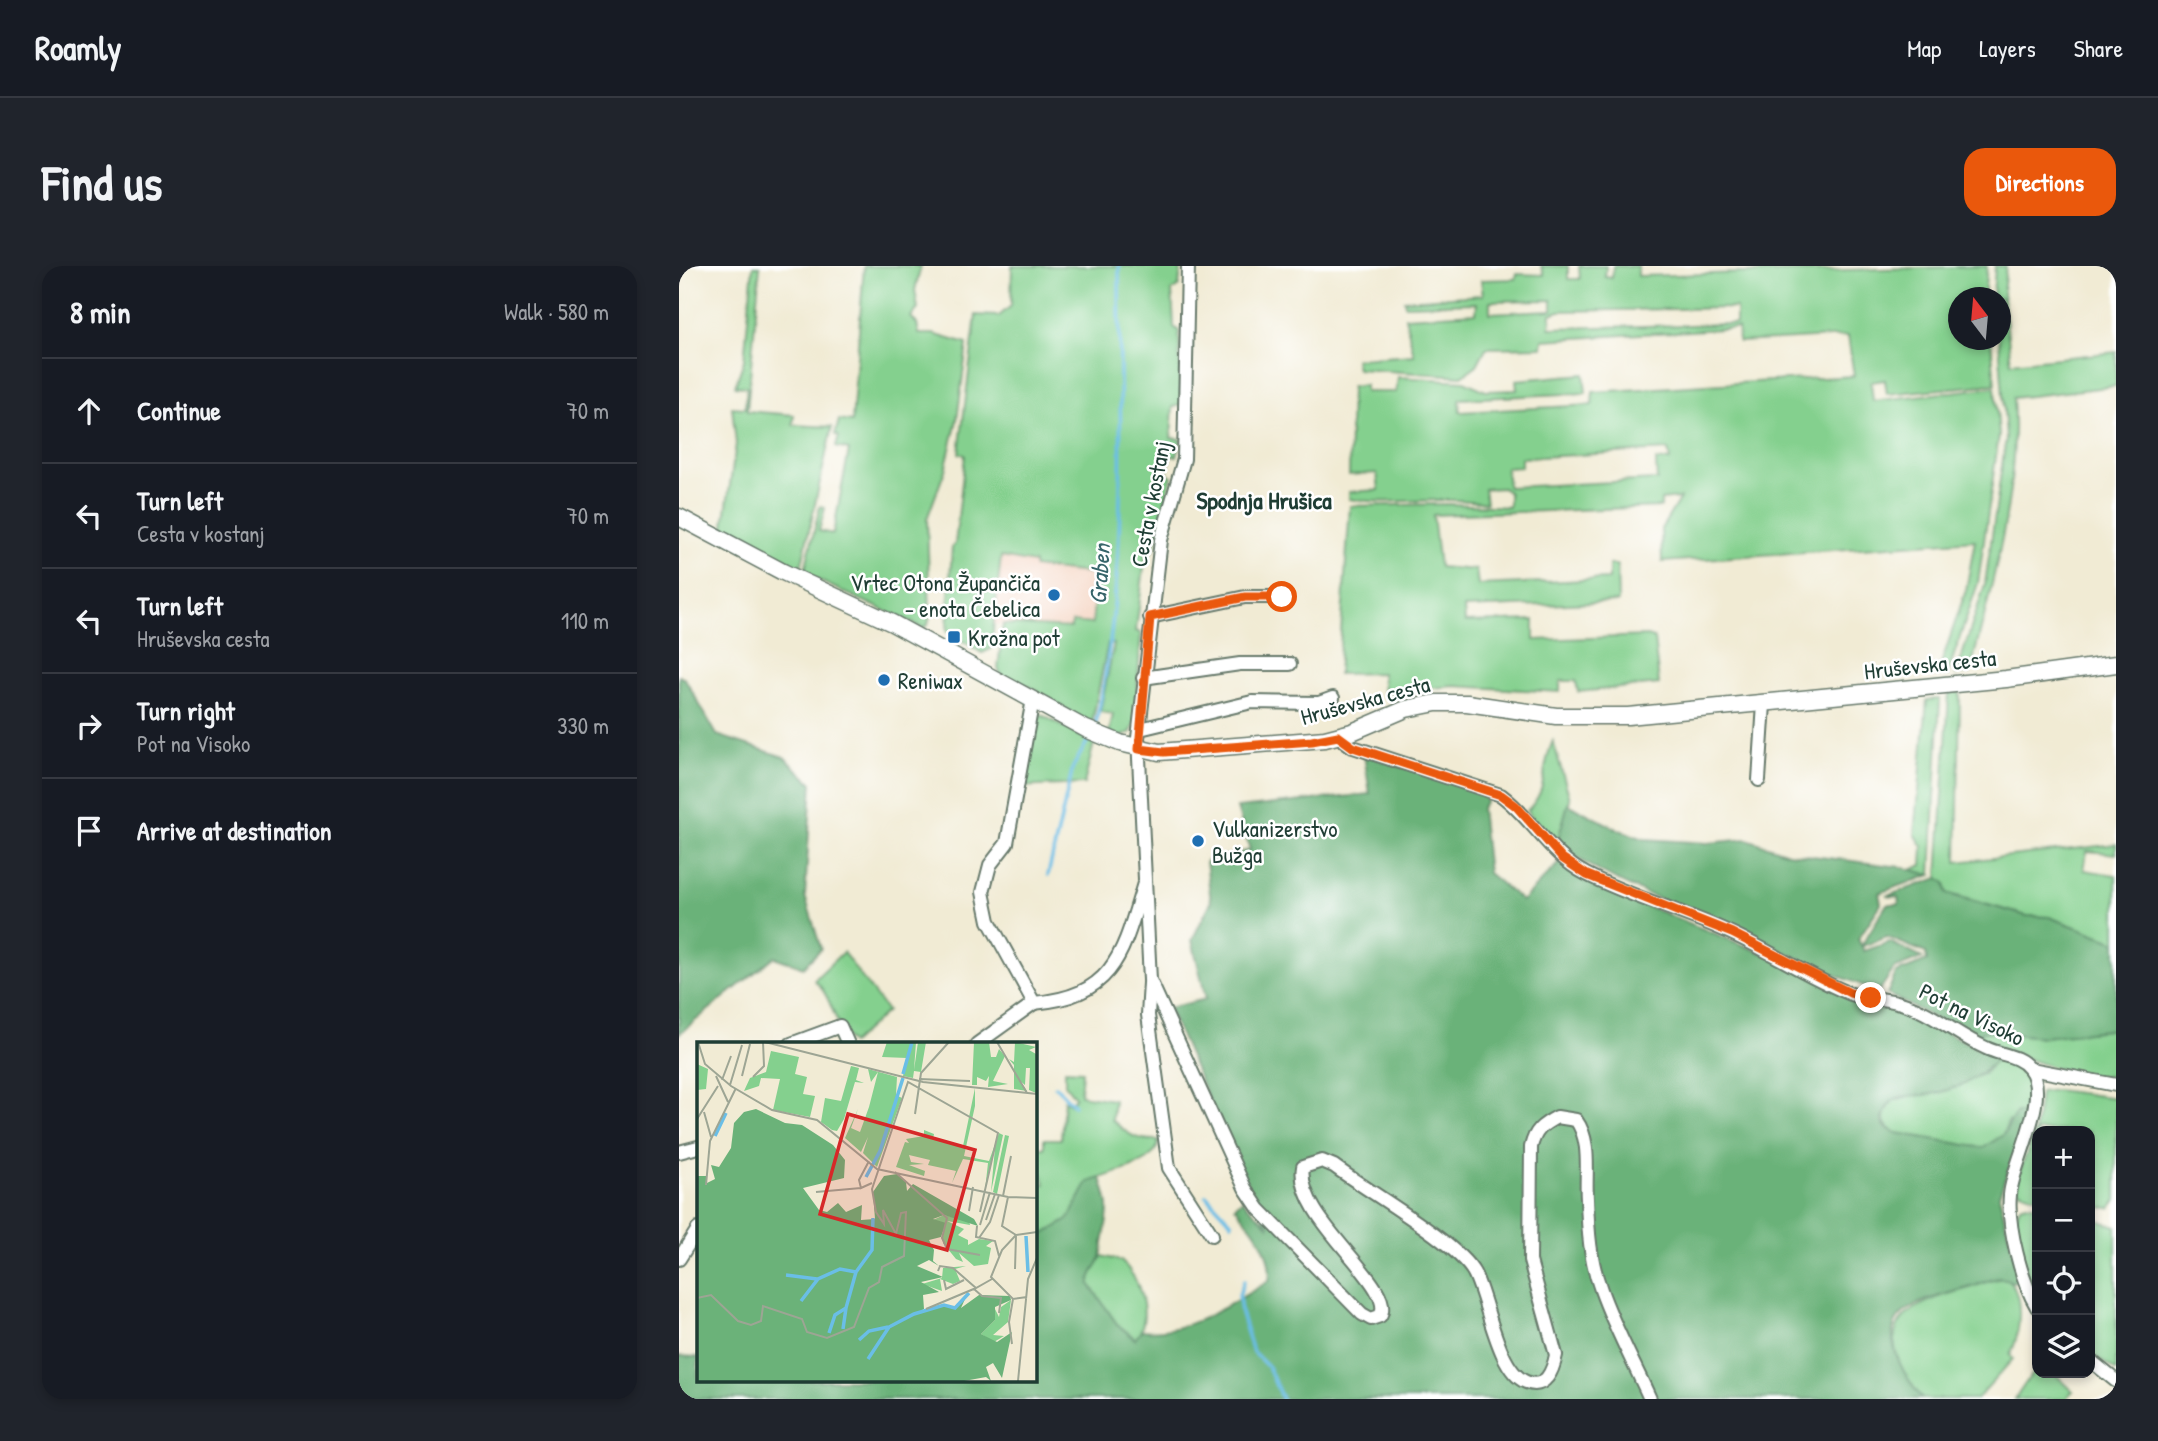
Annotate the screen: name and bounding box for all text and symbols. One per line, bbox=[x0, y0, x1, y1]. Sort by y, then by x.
text: Roamly bbox=[35, 26, 121, 70]
text: Map bbox=[1907, 32, 1941, 64]
text: Layers bbox=[1979, 32, 2036, 64]
text: Share bbox=[2074, 32, 2123, 64]
button: Directions bbox=[1964, 148, 2116, 216]
text: Find us bbox=[42, 149, 162, 215]
north arrow bbox=[1948, 287, 2011, 350]
text: 8 min bbox=[70, 292, 131, 332]
text: Walk · 580 m bbox=[504, 296, 609, 327]
icon: ahead bbox=[70, 392, 108, 430]
text: Continue bbox=[137, 393, 221, 428]
text: 70 m bbox=[566, 395, 609, 426]
street label: Cesta v kostanj bbox=[1123, 438, 1177, 570]
text: Turn left bbox=[137, 483, 223, 518]
district label: Spodnja Hrušica bbox=[1196, 484, 1332, 517]
icon: left bbox=[70, 497, 108, 535]
text: 70 m bbox=[566, 500, 609, 531]
text: Cesta v kostanj bbox=[137, 518, 265, 549]
water label: Graben bbox=[1081, 541, 1117, 605]
place label: Vrtec Otona Župančiča - enota Čebelica bbox=[850, 567, 1040, 624]
route start bbox=[1266, 581, 1297, 612]
marker: Vrtec Otona Župančiča - enota Čebelica bbox=[1046, 587, 1062, 603]
text: Turn left bbox=[137, 588, 223, 623]
icon: left bbox=[70, 602, 108, 640]
text: 110 m bbox=[561, 605, 609, 636]
place label: Krožna pot bbox=[968, 622, 1061, 653]
text: Hruševska cesta bbox=[137, 623, 270, 654]
marker: Krožna pot bbox=[946, 629, 962, 645]
street label: Hruševska cesta bbox=[1862, 642, 1998, 686]
place label: Reniwax bbox=[898, 665, 963, 696]
street label: Hruševska cesta bbox=[1297, 668, 1433, 732]
marker: Reniwax bbox=[876, 672, 892, 688]
text: Turn right bbox=[137, 693, 235, 728]
icon: right bbox=[70, 707, 108, 745]
text: 330 m bbox=[557, 710, 609, 741]
text: Pot na Visoko bbox=[137, 728, 250, 759]
icon: arrive bbox=[70, 812, 108, 850]
text: Arrive at destination bbox=[137, 813, 332, 848]
place label: Vulkanizerstvo Bužga bbox=[1212, 813, 1337, 870]
marker: Vulkanizerstvo Bužga bbox=[1190, 833, 1206, 849]
street label: Pot na Visoko bbox=[1914, 975, 2030, 1053]
route end bbox=[1855, 982, 1886, 1013]
inset map bbox=[697, 1042, 1036, 1382]
map controls bbox=[2032, 1126, 2095, 1378]
button: + bbox=[2032, 1126, 2095, 1189]
button: − bbox=[2032, 1189, 2095, 1252]
button: locate bbox=[2032, 1252, 2095, 1315]
button: layers bbox=[2032, 1315, 2095, 1378]

